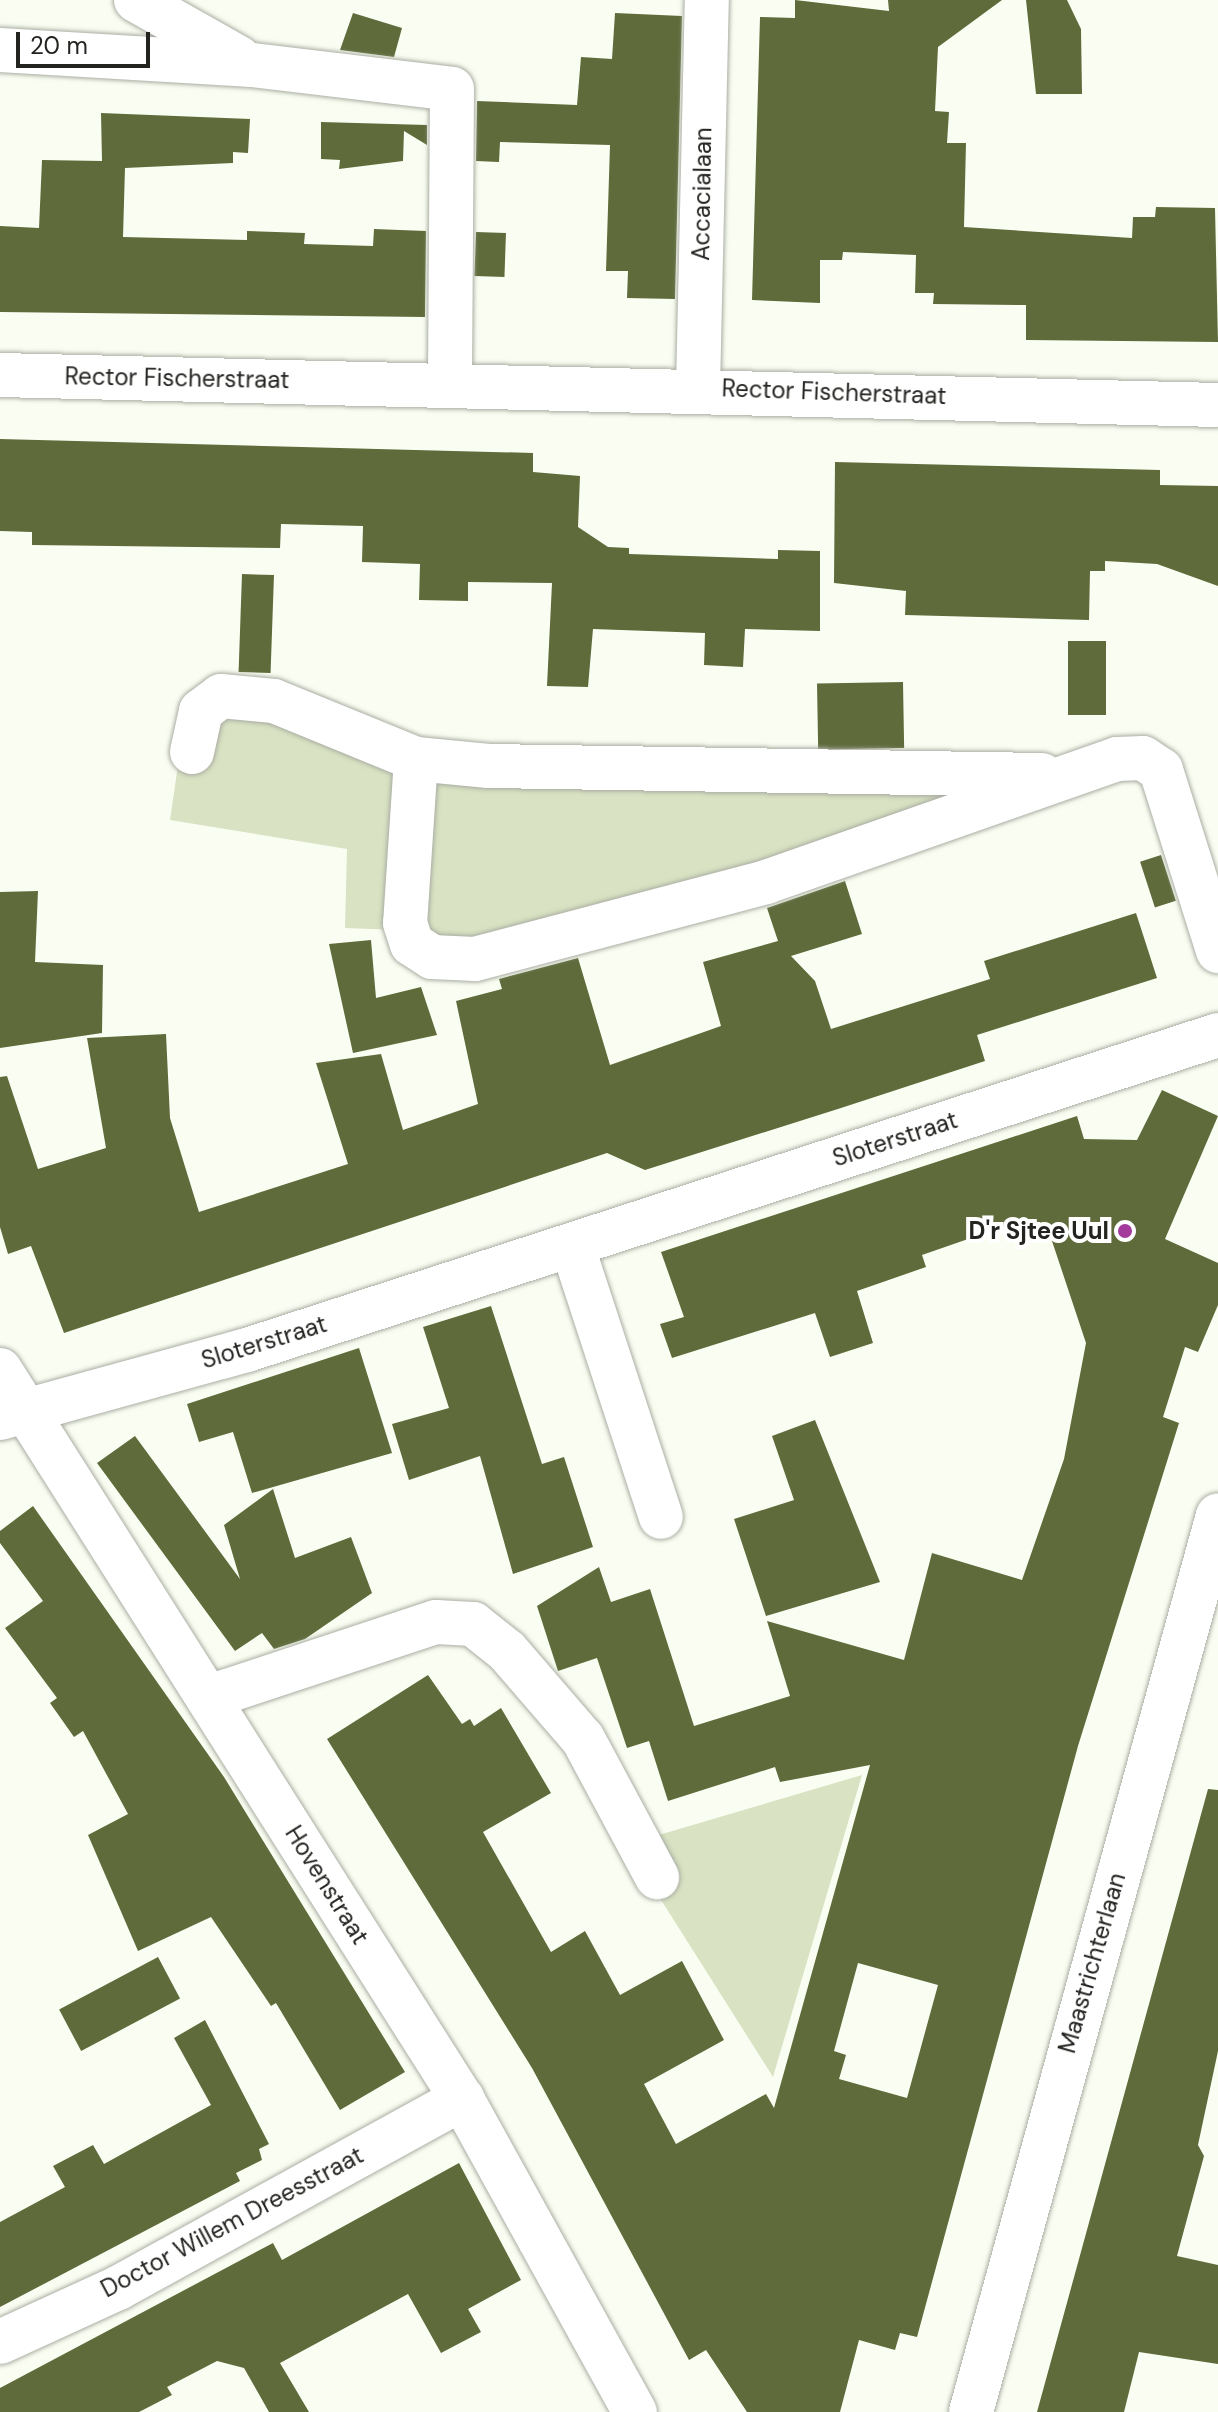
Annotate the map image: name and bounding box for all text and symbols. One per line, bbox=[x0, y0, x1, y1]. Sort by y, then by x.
scale bar bbox=[20, 16, 154, 66]
text: 20 m bbox=[30, 30, 88, 61]
street label: Accacialaan bbox=[686, 127, 718, 261]
street label: Rector Fischerstraat bbox=[64, 362, 290, 394]
street label: Rector Fischerstraat bbox=[721, 374, 947, 410]
street label: Sloterstraat bbox=[829, 1105, 961, 1173]
place label: D'r Sjtee Uul bbox=[969, 1217, 1109, 1245]
marker: D'r Sjtee Uul bbox=[1116, 1222, 1134, 1240]
street label: Sloterstraat bbox=[198, 1309, 330, 1375]
street label: Hovenstraat bbox=[279, 1820, 375, 1950]
street label: Maastrichterlaan bbox=[1052, 1870, 1132, 2056]
street label: Doctor Willem Dreesstraat bbox=[96, 2140, 368, 2304]

